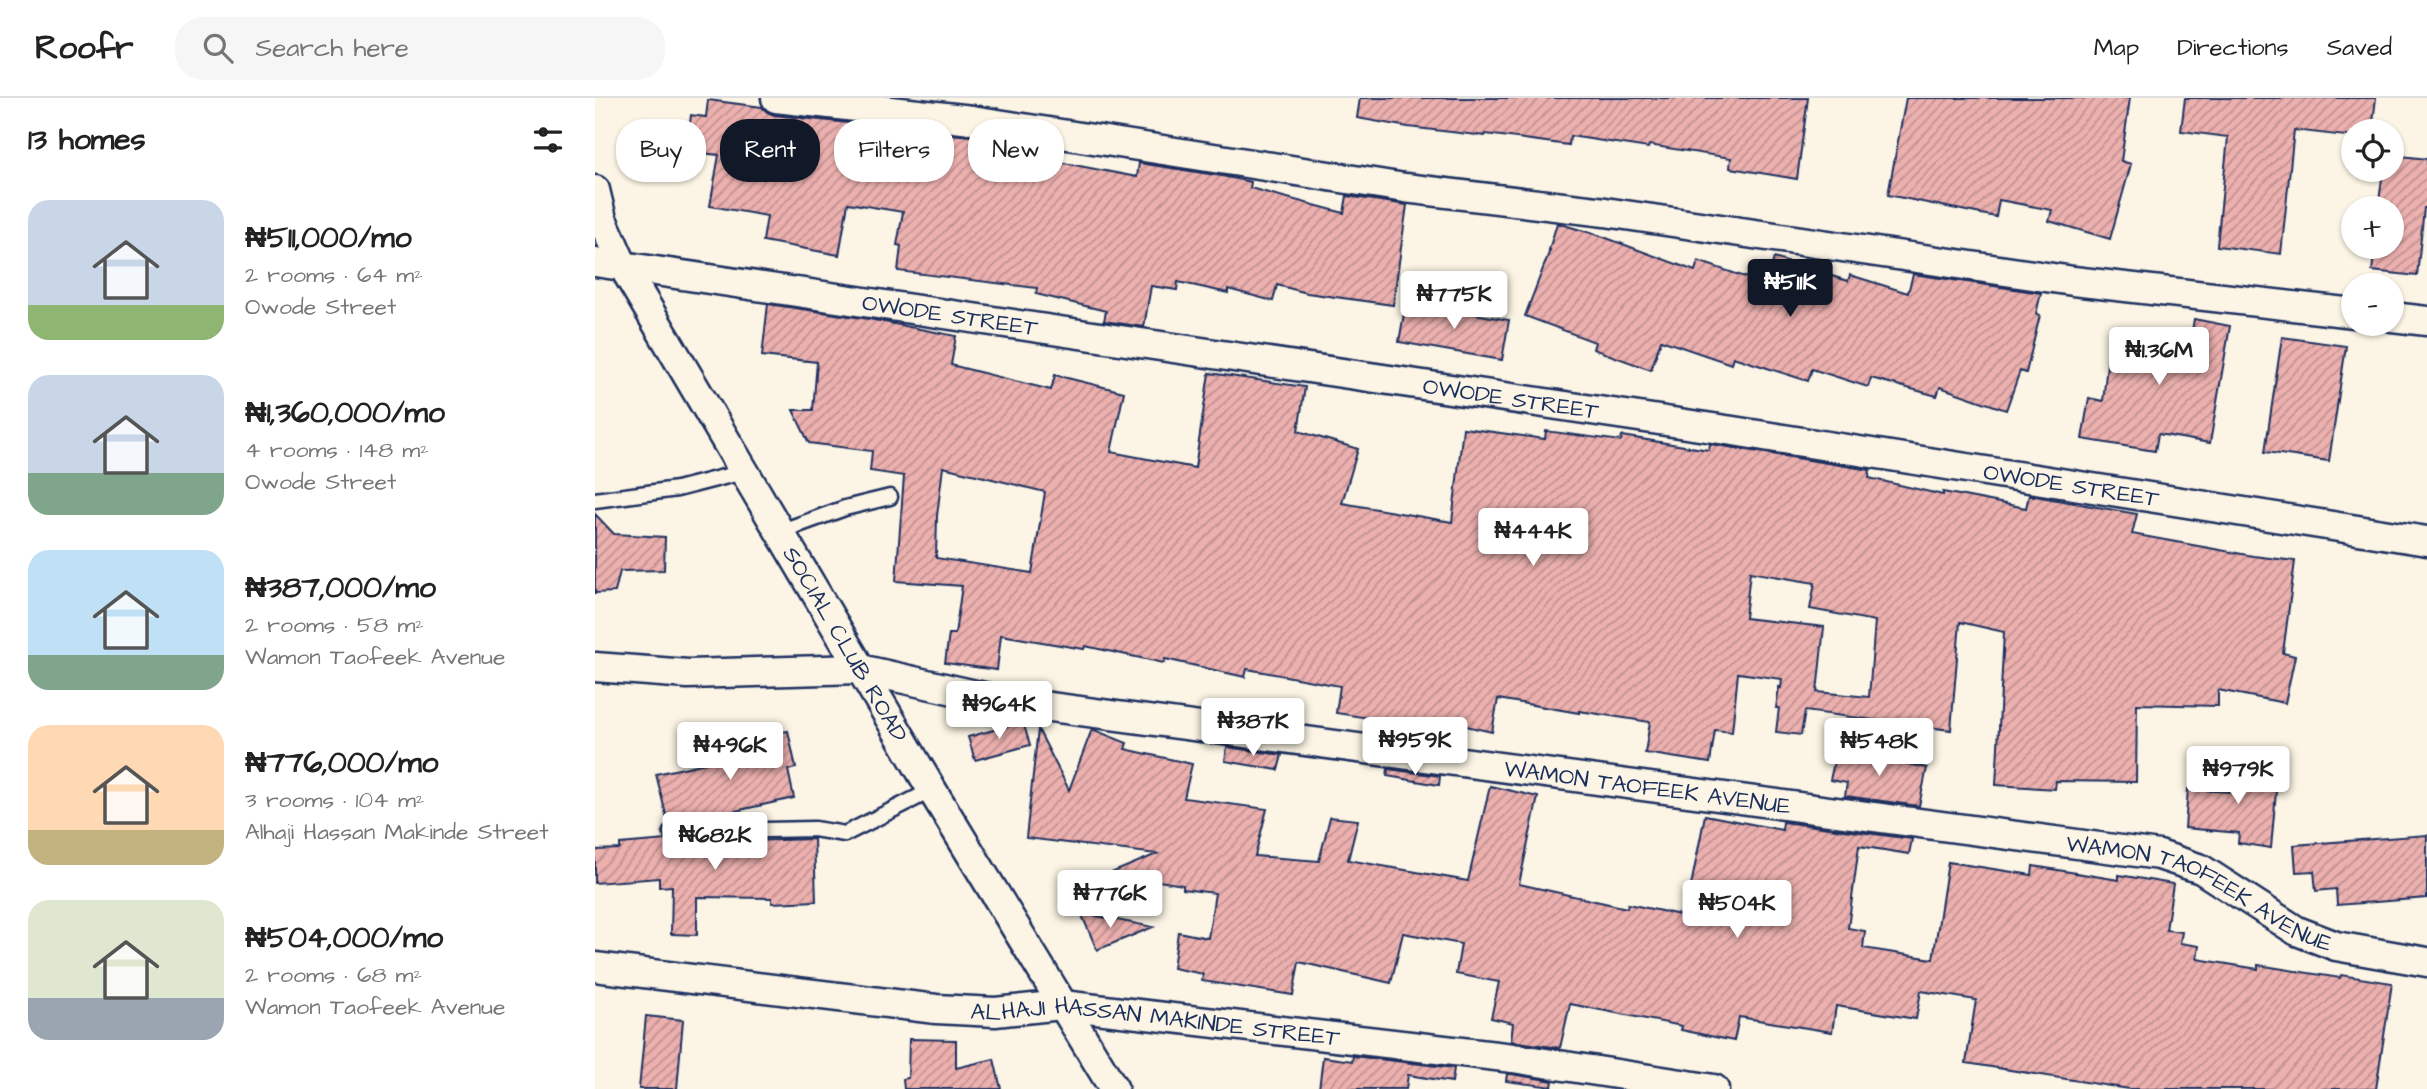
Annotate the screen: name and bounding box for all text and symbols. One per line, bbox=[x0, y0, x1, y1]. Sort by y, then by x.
search box bbox=[175, 17, 665, 80]
text: Roofr bbox=[35, 25, 133, 71]
icon: search bbox=[199, 29, 237, 67]
text: Search here bbox=[255, 30, 409, 66]
text: Map bbox=[2094, 31, 2139, 65]
text: Directions bbox=[2177, 31, 2289, 65]
text: Saved bbox=[2327, 31, 2392, 65]
text: 13 homes bbox=[28, 119, 145, 161]
chip: Buy bbox=[616, 119, 706, 182]
chip: Rent bbox=[720, 119, 820, 182]
chip: Filters bbox=[834, 119, 954, 182]
chip: New bbox=[968, 119, 1064, 182]
map controls bbox=[2341, 119, 2404, 336]
button: locate bbox=[2341, 119, 2404, 182]
icon: filters bbox=[529, 121, 567, 159]
button: + bbox=[2341, 196, 2404, 259]
text: ₦511,000/mo bbox=[245, 217, 412, 259]
icon: home bbox=[84, 228, 168, 312]
text: 2 rooms · 64 m² bbox=[245, 259, 423, 291]
pin: ₦511K bbox=[1741, 260, 1839, 319]
text: ₦511K bbox=[1764, 266, 1816, 298]
pin: ₦775K bbox=[1405, 272, 1503, 331]
button: − bbox=[2341, 273, 2404, 336]
text: ₦775K bbox=[1416, 278, 1492, 310]
street label: OWODE STREET bbox=[860, 287, 1041, 345]
text: Owode Street bbox=[245, 291, 396, 323]
pin: ₦1.36M bbox=[2102, 328, 2216, 387]
text: ₦1.36M bbox=[2125, 334, 2193, 366]
street label: OWODE STREET bbox=[1421, 370, 1602, 428]
text: ₦1,360,000/mo bbox=[245, 392, 445, 434]
icon: home bbox=[84, 403, 168, 487]
text: 4 rooms · 148 m² bbox=[245, 434, 429, 466]
street label: OWODE STREET bbox=[1981, 456, 2162, 515]
text: Owode Street bbox=[245, 466, 396, 498]
pin: ₦444K bbox=[1484, 508, 1582, 568]
text: ₦444K bbox=[1494, 515, 1572, 547]
street label: SOCIAL CLUB ROAD bbox=[775, 541, 915, 748]
text: ₦387,000/mo bbox=[245, 567, 436, 609]
icon: home bbox=[84, 578, 168, 662]
text: 2 rooms · 58 m² bbox=[245, 609, 424, 641]
text: Wamon Taofeek Avenue bbox=[245, 641, 505, 673]
pin: ₦964K bbox=[950, 682, 1048, 741]
text: ₦964K bbox=[962, 688, 1036, 720]
pin: ₦387K bbox=[1204, 698, 1302, 758]
text: ₦387K bbox=[1217, 705, 1289, 737]
pin: ₦959K bbox=[1366, 718, 1464, 777]
pin: ₦548K bbox=[1830, 718, 1928, 778]
pin: ₦496K bbox=[681, 722, 779, 782]
text: ₦959K bbox=[1378, 724, 1452, 756]
text: ₦548K bbox=[1840, 725, 1918, 757]
text: ₦496K bbox=[693, 729, 767, 761]
text: ₦776,000/mo bbox=[245, 742, 438, 784]
pin: ₦979K bbox=[2189, 746, 2287, 806]
icon: home bbox=[84, 753, 168, 837]
street label: WAMON TAOFEEK AVENUE bbox=[1502, 753, 1793, 823]
text: ₦979K bbox=[2203, 753, 2273, 785]
text: 3 rooms · 104 m² bbox=[245, 784, 424, 816]
pin: ₦682K bbox=[666, 812, 764, 872]
text: Alhaji Hassan Makinde Street bbox=[245, 816, 549, 848]
text: ₦682K bbox=[678, 819, 752, 851]
street label: WAMON TAOFEEK AVENUE bbox=[2064, 828, 2337, 960]
pin: ₦776K bbox=[1061, 870, 1159, 930]
text: ₦776K bbox=[1073, 877, 1147, 909]
pin: ₦504K bbox=[1688, 880, 1786, 940]
text: ₦504K bbox=[1699, 887, 1776, 919]
text: ₦504,000/mo bbox=[245, 917, 443, 959]
icon: home bbox=[84, 928, 168, 1012]
text: 2 rooms · 68 m² bbox=[245, 959, 422, 991]
street label: ALHAJI HASSAN MAKINDE STREET bbox=[970, 989, 1342, 1055]
text: Wamon Taofeek Avenue bbox=[245, 991, 505, 1023]

